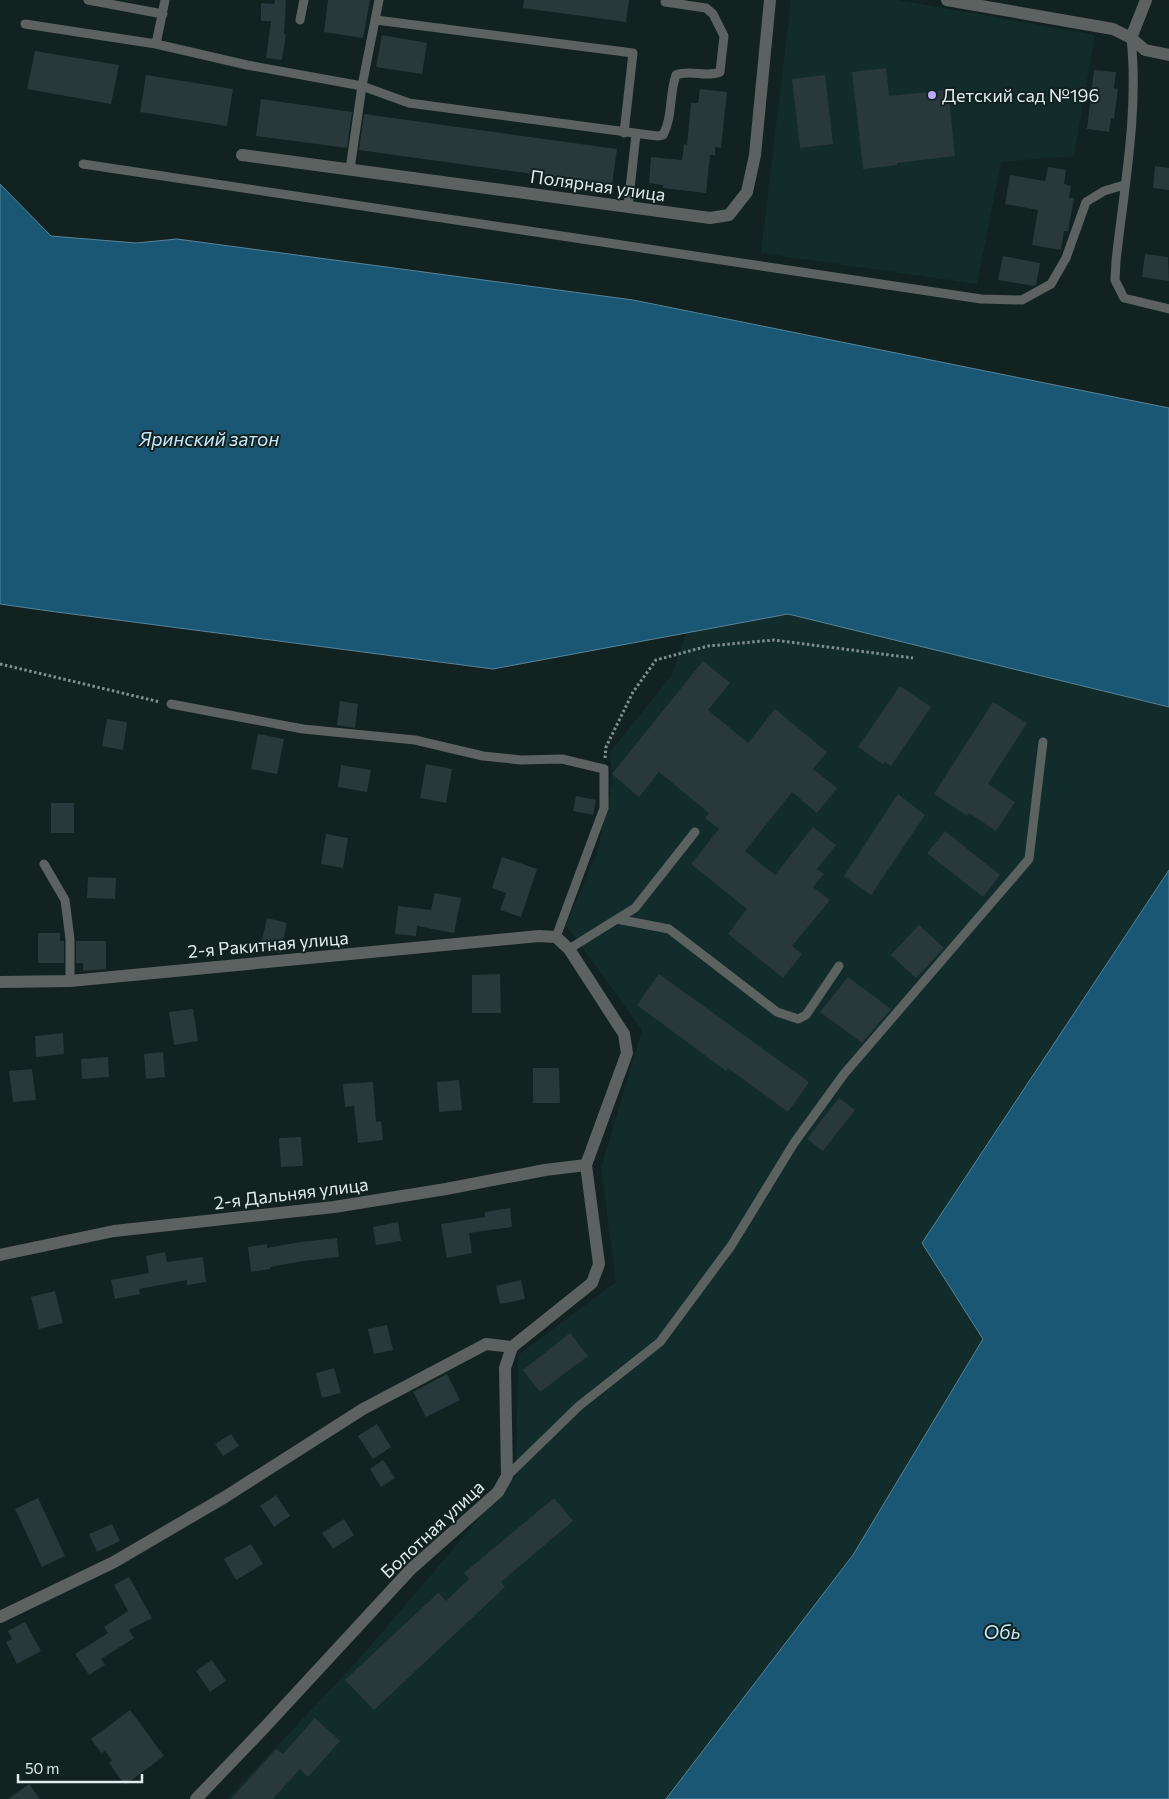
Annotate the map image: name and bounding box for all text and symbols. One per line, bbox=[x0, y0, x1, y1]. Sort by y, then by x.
place label: Детский сад №196 bbox=[942, 84, 1099, 106]
marker: Детский сад №196 bbox=[926, 89, 938, 101]
street label: Полярная улица bbox=[529, 165, 667, 205]
water label: Яринский затон bbox=[138, 427, 279, 450]
street label: 2-я Ракитная улица bbox=[187, 926, 349, 962]
street label: 2-я Дальняя улица bbox=[213, 1173, 369, 1213]
street label: Болотная улица bbox=[376, 1476, 488, 1582]
water label: Обь bbox=[984, 1620, 1020, 1643]
scale bar bbox=[18, 1752, 141, 1784]
text: 50 m bbox=[25, 1759, 59, 1777]

